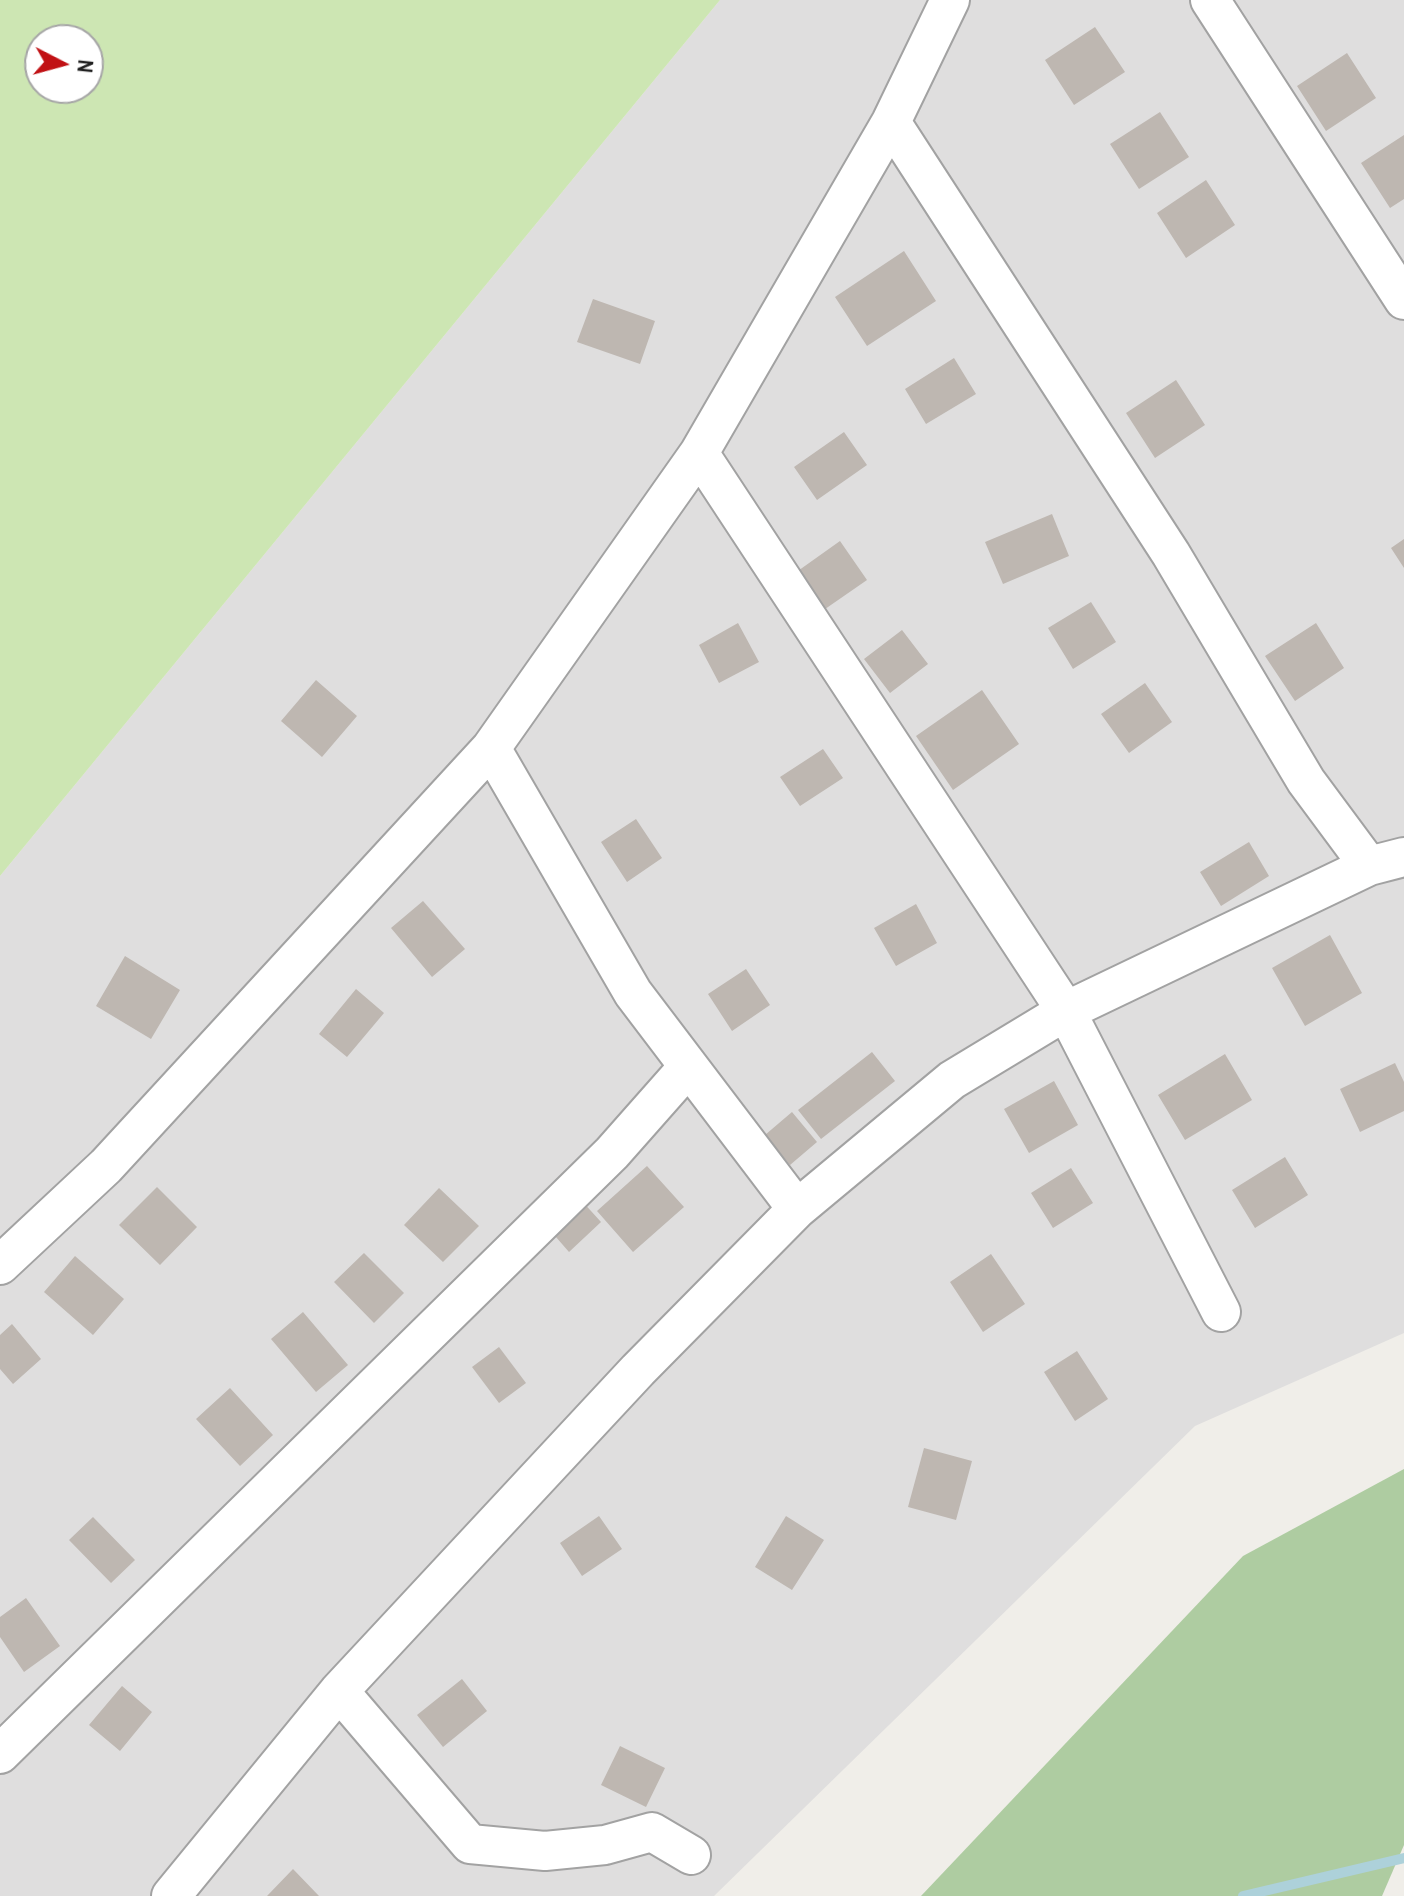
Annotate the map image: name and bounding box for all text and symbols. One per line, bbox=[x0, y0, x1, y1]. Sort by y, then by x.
north arrow bbox=[24, 24, 104, 104]
text: N bbox=[70, 58, 101, 74]

